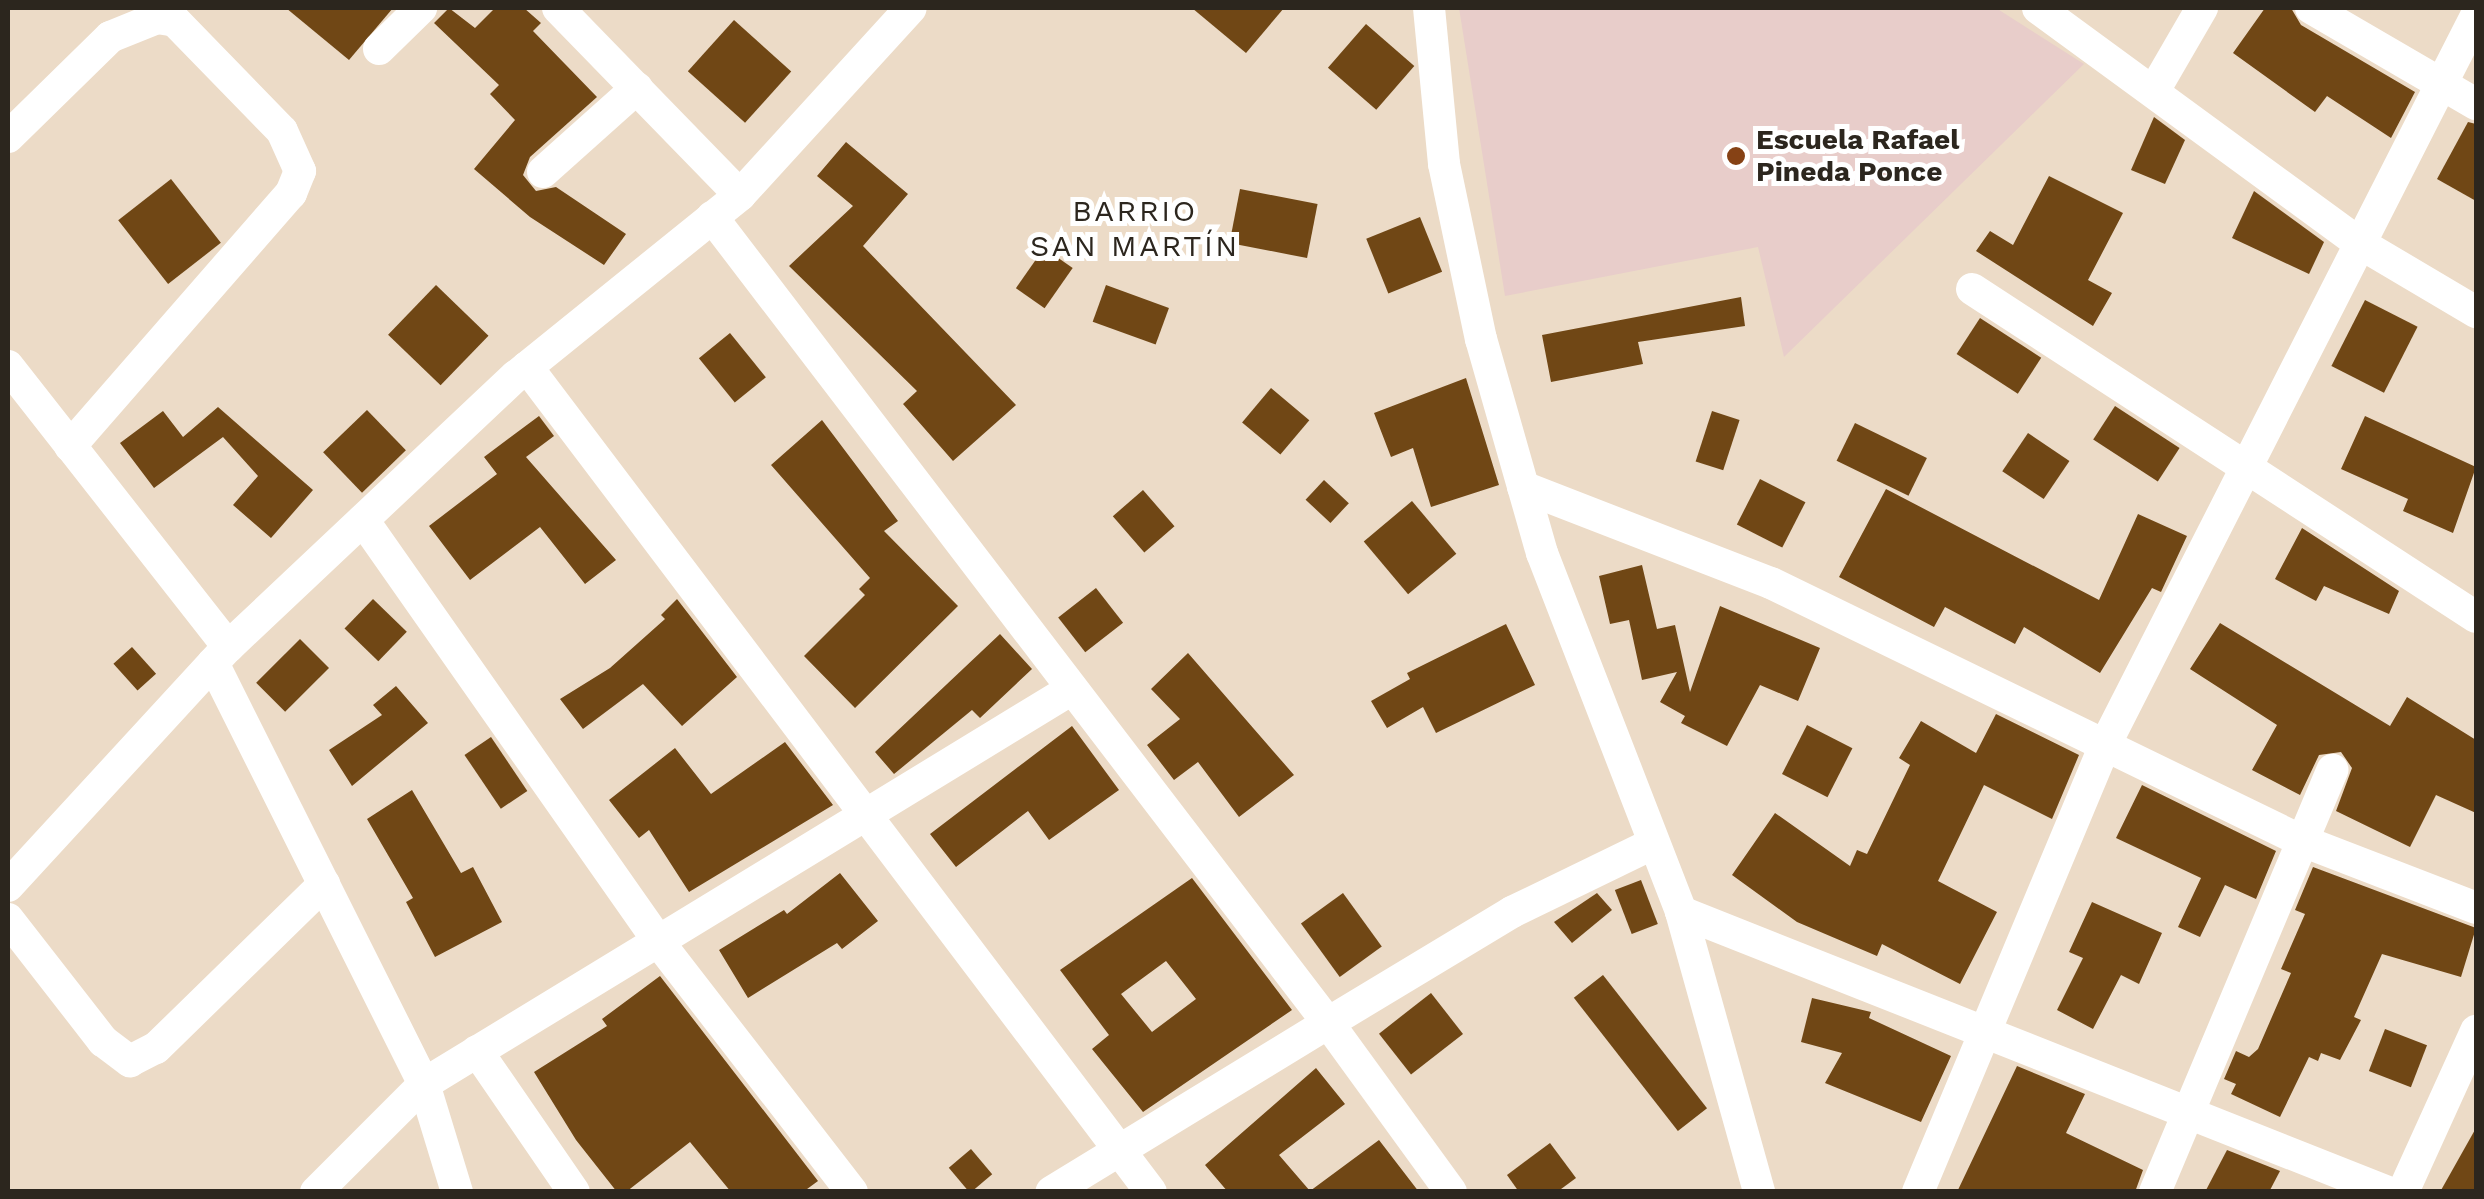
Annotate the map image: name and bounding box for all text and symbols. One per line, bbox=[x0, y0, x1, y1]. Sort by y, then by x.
place label: Escuela Rafael Pineda Ponce bbox=[1756, 123, 1960, 189]
marker: Escuela Rafael Pineda Ponce bbox=[1725, 145, 1747, 167]
district label: BARRIO SAN MARTÍN bbox=[1030, 193, 1240, 264]

